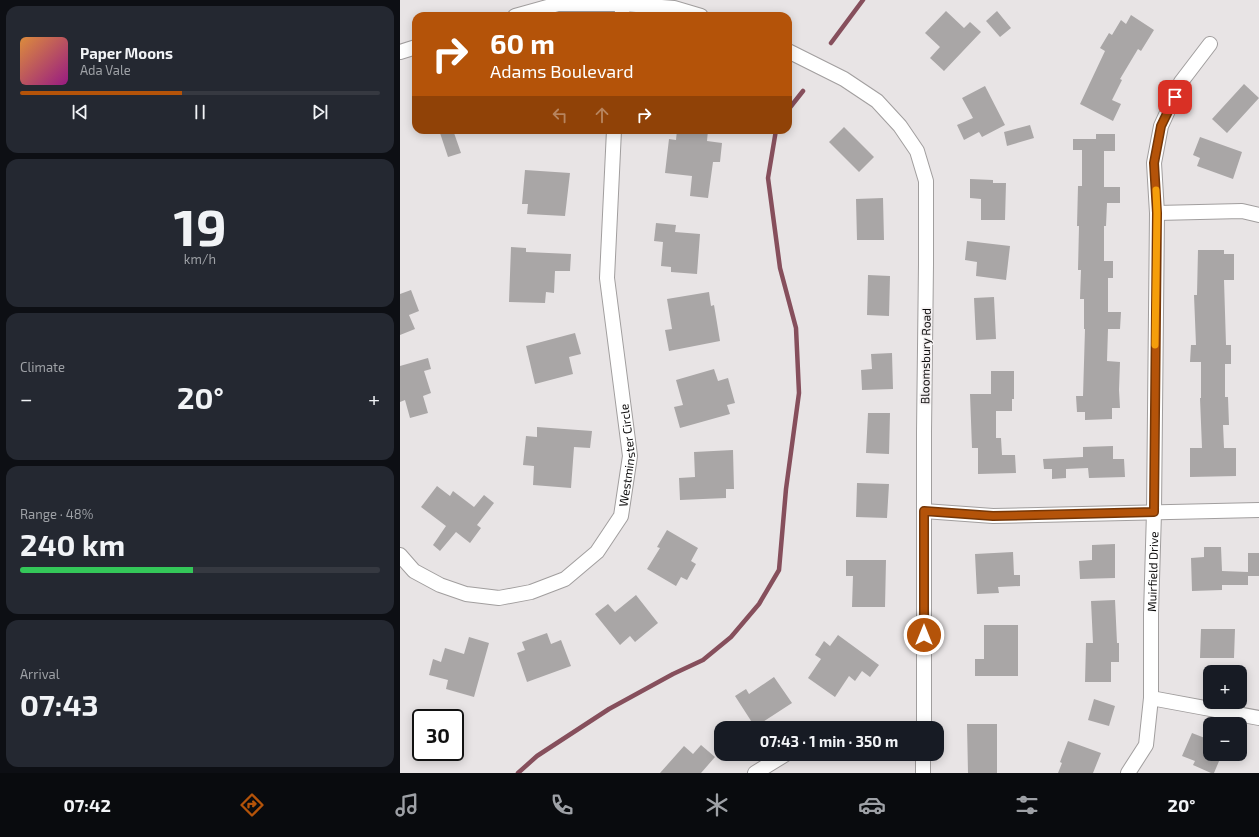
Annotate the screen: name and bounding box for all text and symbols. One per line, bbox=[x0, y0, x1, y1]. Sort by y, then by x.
text: 60 m bbox=[490, 26, 555, 60]
icon: right bbox=[424, 28, 476, 80]
text: Paper Moons bbox=[80, 44, 173, 62]
text: Adams Boulevard bbox=[490, 60, 634, 82]
text: Ada Vale bbox=[80, 62, 131, 78]
pin bbox=[1158, 80, 1192, 114]
icon: arrive bbox=[1164, 86, 1186, 108]
icon: previous bbox=[69, 101, 91, 123]
icon: pause bbox=[189, 101, 211, 123]
icon: next bbox=[309, 101, 331, 123]
icon: left bbox=[549, 104, 571, 126]
icon: ahead bbox=[591, 104, 613, 126]
icon: right bbox=[633, 104, 655, 126]
text: 19 bbox=[173, 194, 227, 256]
text: km/h bbox=[184, 251, 216, 267]
street label: Bloomsbury Road bbox=[917, 308, 933, 404]
text: Climate bbox=[20, 359, 65, 375]
text: 20° bbox=[177, 379, 224, 415]
text: − bbox=[20, 385, 33, 411]
text: + bbox=[368, 385, 380, 411]
street label: Westminster Circle bbox=[615, 403, 637, 508]
text: Range · 48% bbox=[20, 506, 93, 522]
text: 240 km bbox=[20, 526, 125, 562]
street label: Muirfield Drive bbox=[1144, 531, 1160, 612]
position arrow bbox=[903, 614, 945, 656]
map controls bbox=[1203, 665, 1247, 761]
button: + bbox=[1203, 665, 1247, 709]
text: Arrival bbox=[20, 666, 60, 682]
text: 07:43 bbox=[20, 686, 99, 722]
speed limit sign: 30 bbox=[412, 709, 464, 761]
button: − bbox=[1203, 717, 1247, 761]
text: 07:43 · 1 min · 350 m bbox=[760, 732, 898, 750]
icon: directions bbox=[238, 791, 266, 819]
icon: music bbox=[393, 791, 421, 819]
icon: phone bbox=[548, 791, 576, 819]
icon: climate bbox=[703, 791, 731, 819]
icon: car bbox=[858, 791, 886, 819]
icon: filters bbox=[1013, 791, 1041, 819]
text: 07:42 bbox=[63, 794, 111, 816]
text: 20° bbox=[1167, 794, 1195, 816]

